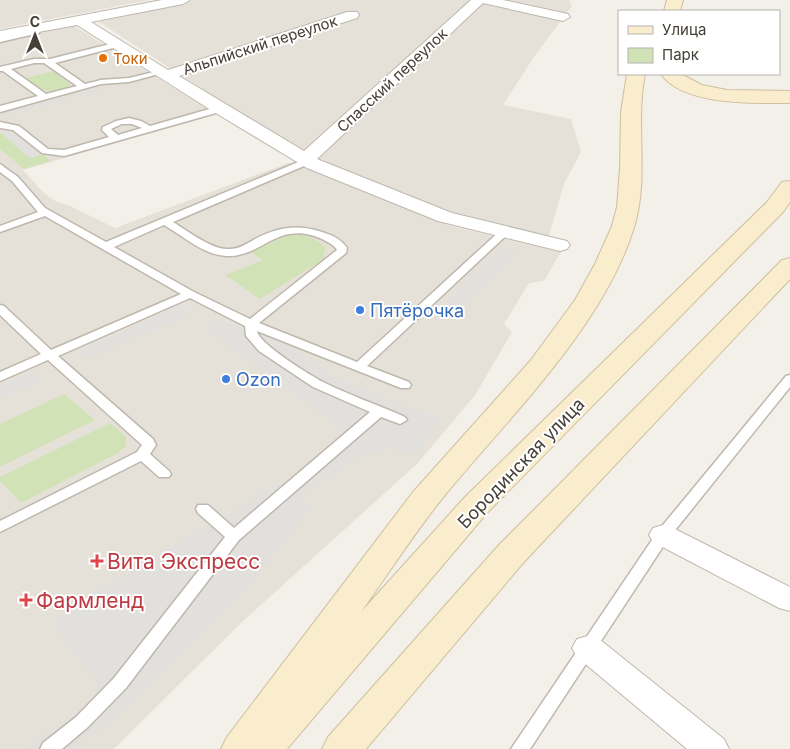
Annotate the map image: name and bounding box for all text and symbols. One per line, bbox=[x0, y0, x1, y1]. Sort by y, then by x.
north arrow bbox=[10, 10, 60, 60]
legend bbox=[618, 10, 780, 75]
street label: Альпийский переулок bbox=[180, 11, 340, 79]
text: С bbox=[30, 13, 40, 30]
text: Улица bbox=[662, 20, 706, 39]
street label: Спасский переулок bbox=[333, 24, 451, 136]
text: Парк bbox=[662, 45, 699, 64]
place label: Токи bbox=[113, 49, 148, 68]
marker: Токи bbox=[97, 52, 109, 64]
place label: Пятёрочка bbox=[370, 300, 464, 321]
marker: Пятёрочка bbox=[354, 304, 366, 316]
place label: Ozon bbox=[236, 369, 281, 390]
marker: Ozon bbox=[220, 373, 232, 385]
street label: Бородинская улица bbox=[453, 393, 589, 533]
place label: Вита Экспресс bbox=[107, 549, 260, 574]
marker: Вита Экспресс bbox=[91, 555, 103, 567]
place label: Фармленд bbox=[36, 588, 144, 613]
marker: Фармленд bbox=[20, 594, 32, 606]

